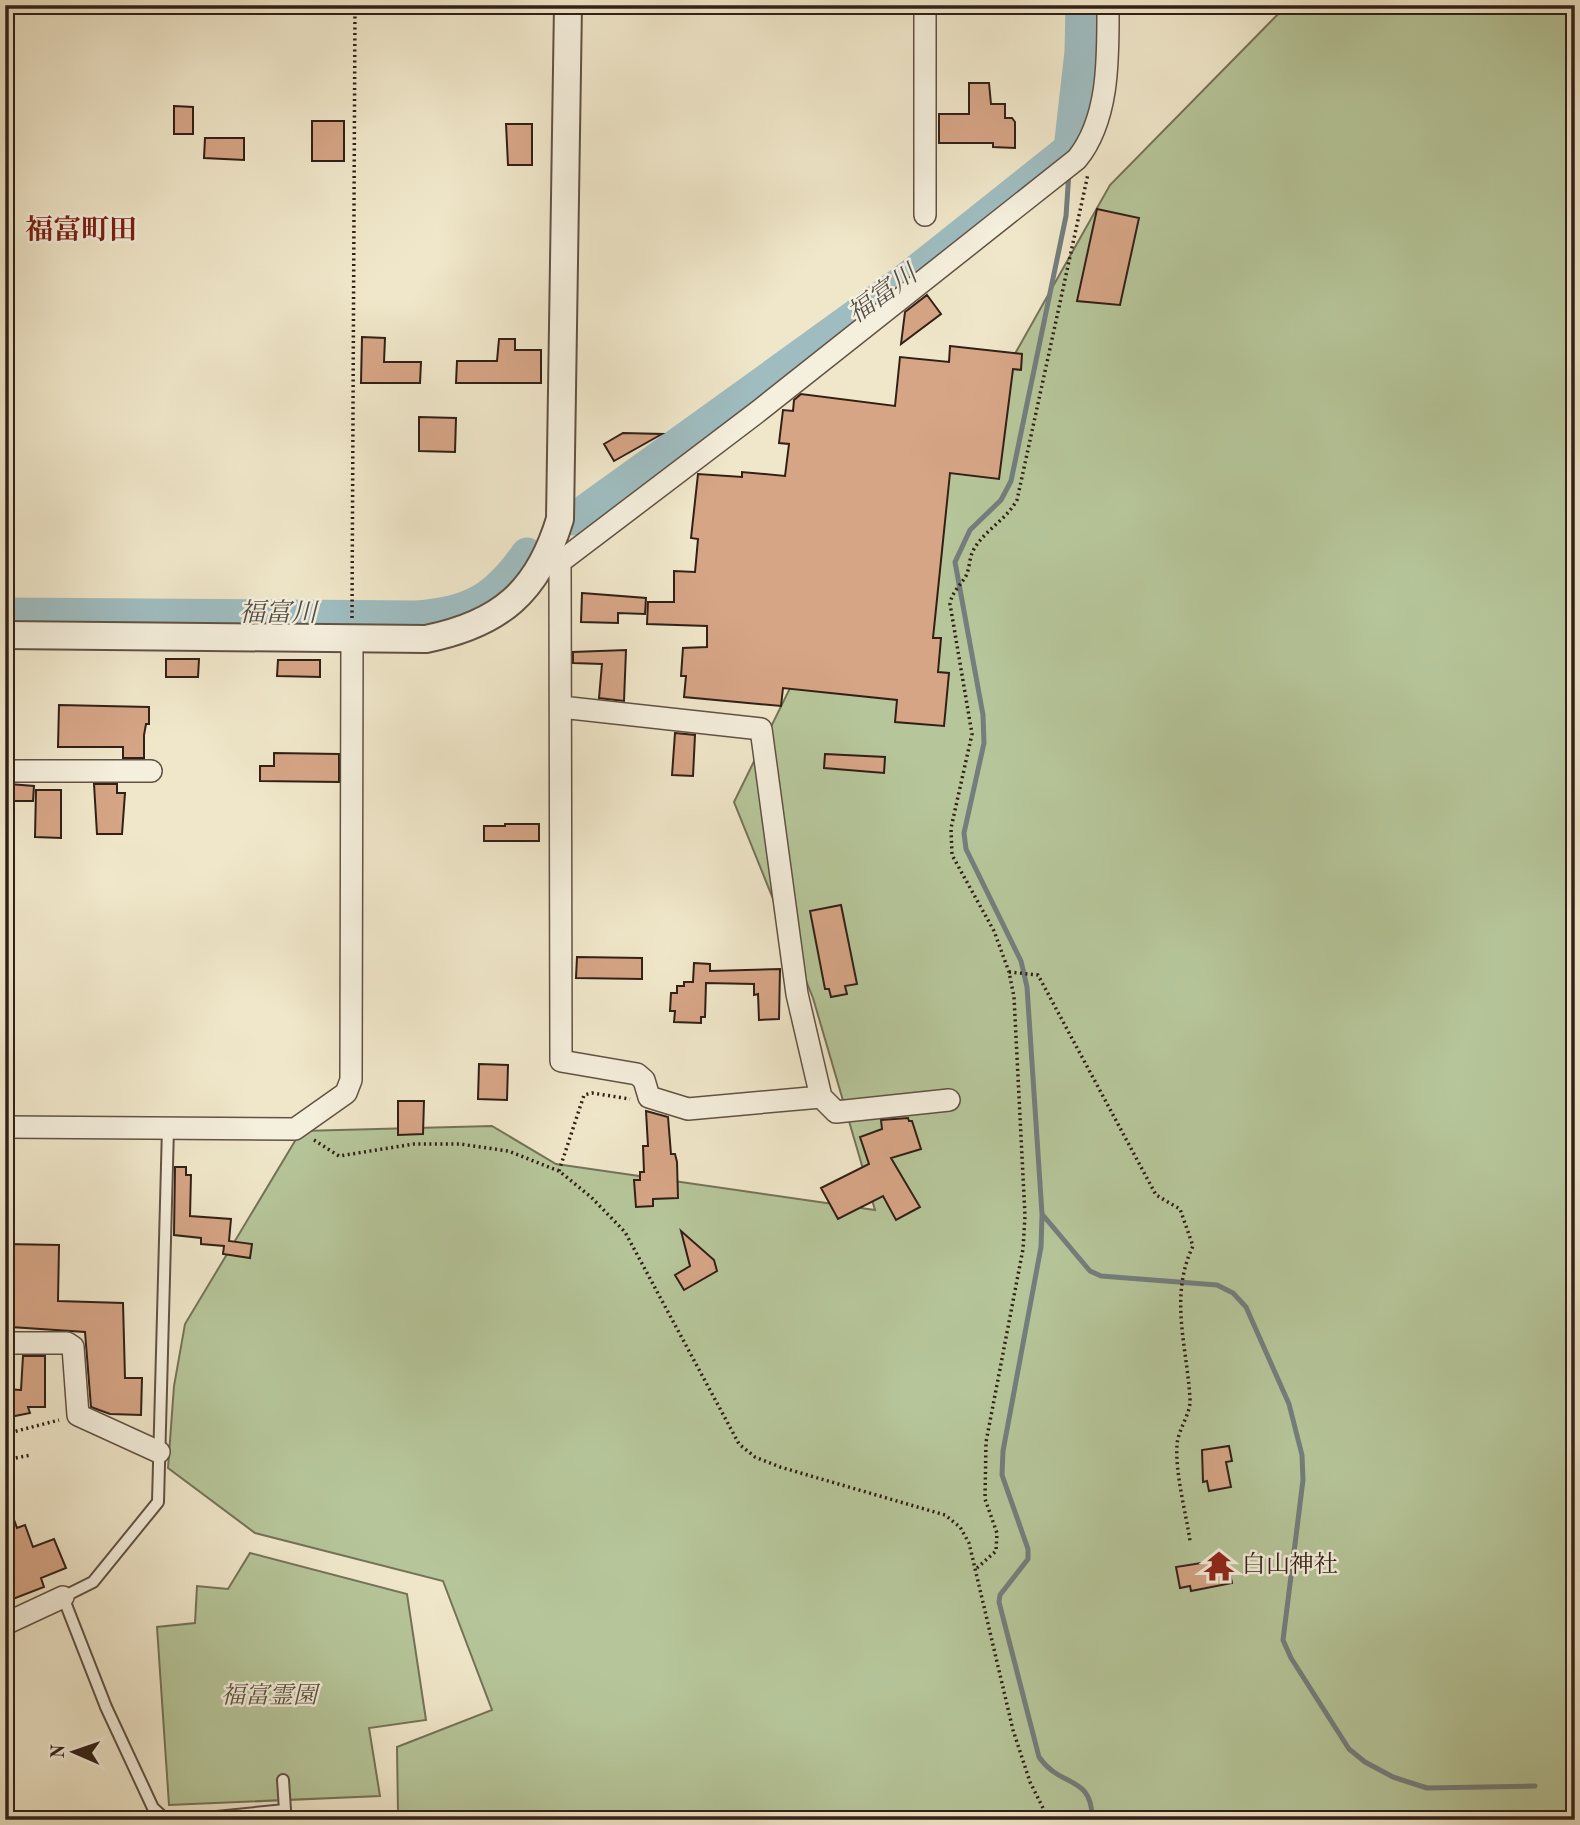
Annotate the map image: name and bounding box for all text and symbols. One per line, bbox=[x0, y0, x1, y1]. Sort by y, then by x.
district label: 福富町田 bbox=[25, 215, 137, 246]
water label: 福富川 bbox=[843, 258, 925, 328]
water label: 福富川 bbox=[239, 599, 320, 627]
temple icon: 白山神社 bbox=[1202, 1549, 1236, 1583]
place label: 白山神社 bbox=[1242, 1551, 1338, 1578]
park label: 福富霊園 bbox=[221, 1682, 321, 1709]
north arrow bbox=[38, 1716, 108, 1786]
text: N bbox=[50, 1743, 69, 1759]

